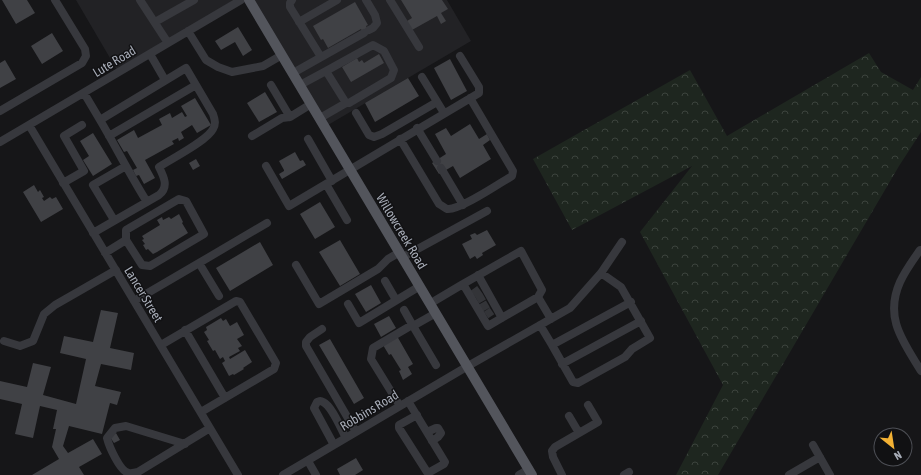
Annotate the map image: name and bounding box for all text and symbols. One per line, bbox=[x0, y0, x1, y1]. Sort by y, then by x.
street label: Lute Road bbox=[90, 43, 138, 80]
street label: Willowcreek Road bbox=[373, 191, 430, 272]
street label: Lancer Street bbox=[121, 264, 166, 325]
street label: Robbins Road bbox=[337, 387, 401, 434]
north arrow bbox=[873, 427, 913, 467]
text: N bbox=[892, 449, 904, 462]

